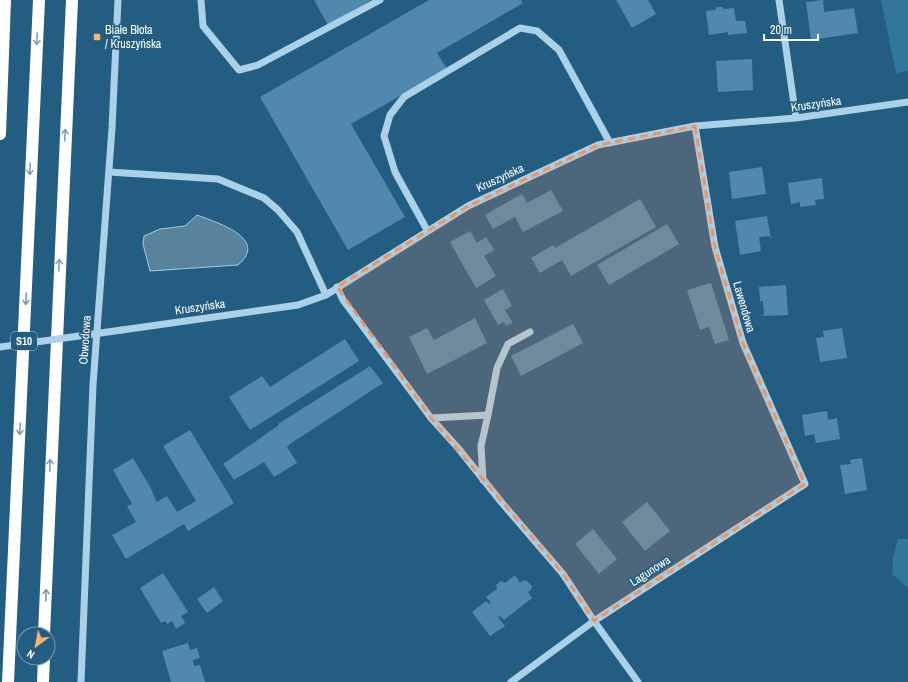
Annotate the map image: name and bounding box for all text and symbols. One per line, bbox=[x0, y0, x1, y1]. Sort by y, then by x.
scale bar bbox=[764, 16, 818, 42]
place label: Białe Błota / Kruszyńska bbox=[105, 22, 162, 52]
text: 20 m bbox=[770, 22, 792, 38]
one-way arrow bbox=[33, 32, 40, 45]
marker: Białe Błota / Kruszyńska bbox=[92, 32, 102, 42]
street label: Kruszyńska bbox=[790, 92, 843, 115]
one-way arrow bbox=[62, 129, 69, 142]
street label: Kruszyńska bbox=[474, 160, 527, 196]
one-way arrow bbox=[27, 162, 34, 175]
one-way arrow bbox=[55, 259, 63, 272]
street label: Lawendowa bbox=[729, 280, 759, 335]
one-way arrow bbox=[22, 292, 29, 305]
street label: Kruszyńska bbox=[174, 295, 227, 318]
street label: Obwodowa bbox=[75, 314, 95, 365]
road number: S10 bbox=[11, 332, 37, 350]
one-way arrow bbox=[16, 422, 24, 435]
one-way arrow bbox=[47, 459, 54, 472]
street label: Lagunowa bbox=[627, 552, 674, 590]
one-way arrow bbox=[42, 589, 49, 602]
north arrow bbox=[16, 626, 56, 666]
text: N bbox=[24, 647, 37, 662]

